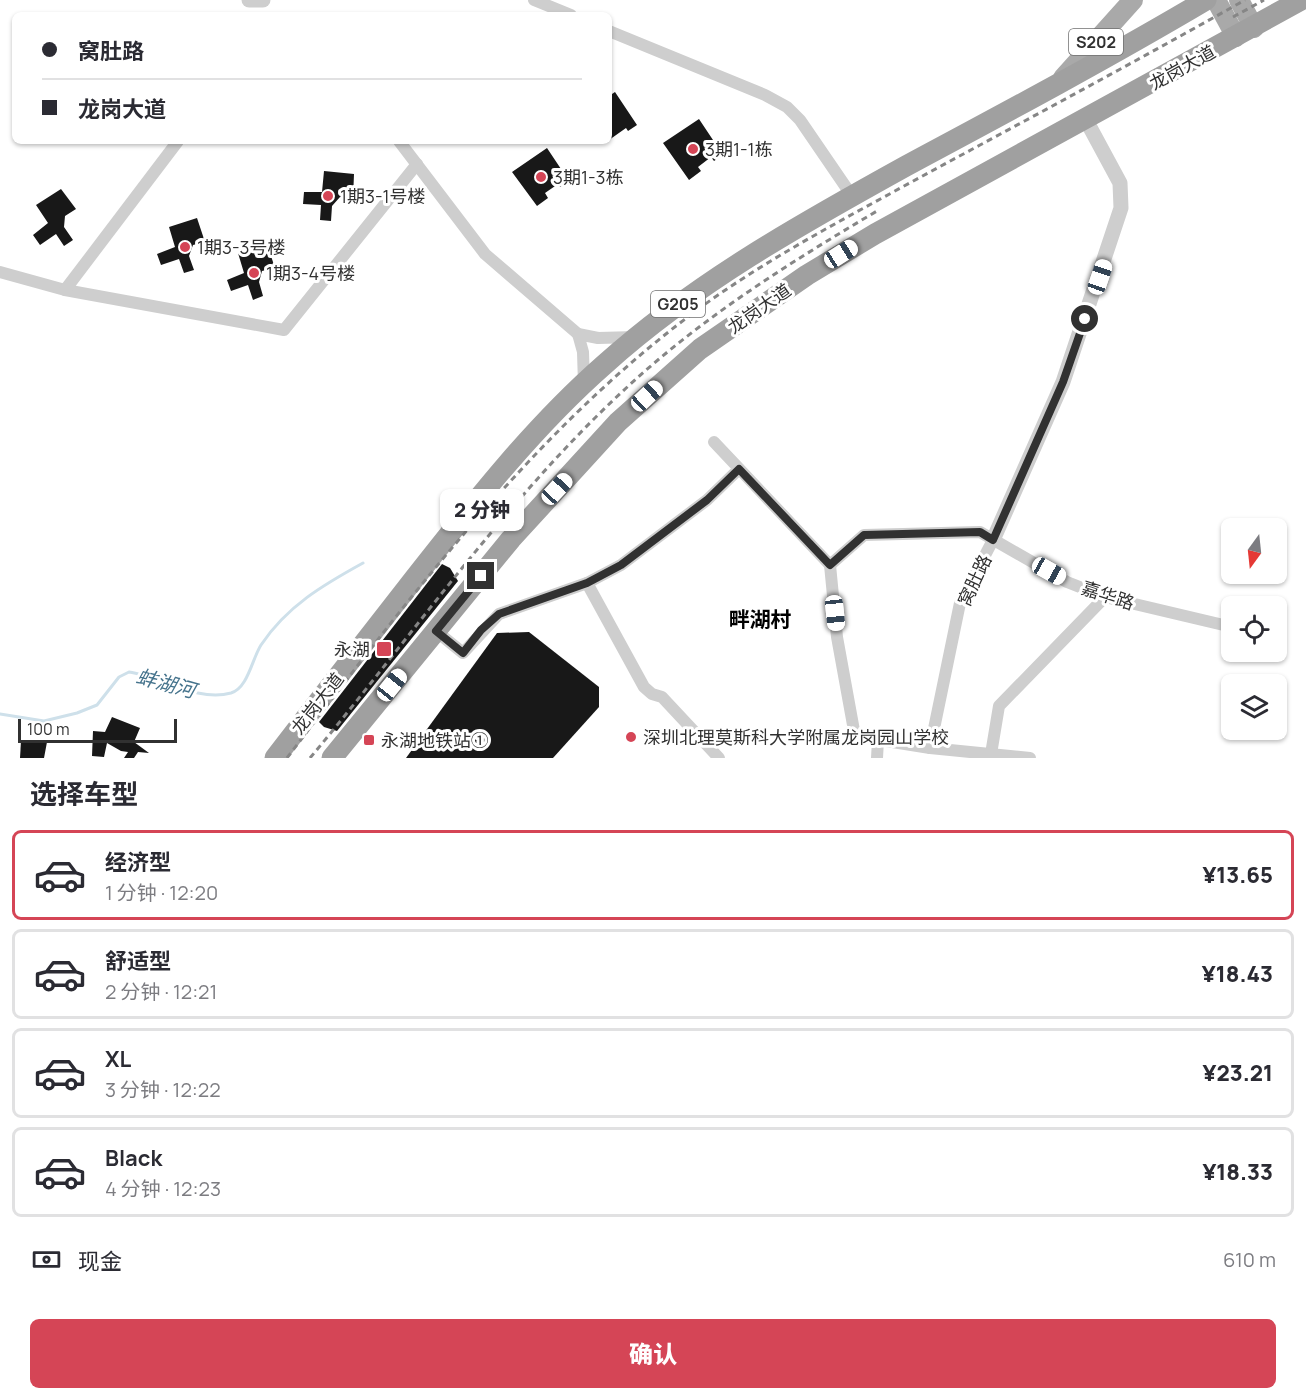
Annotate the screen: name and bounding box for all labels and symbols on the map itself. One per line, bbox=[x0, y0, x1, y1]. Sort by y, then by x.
road number: S202 bbox=[1069, 29, 1123, 55]
street label: 龙岗大道 bbox=[1145, 39, 1219, 95]
place label: 3期1-1栋 bbox=[705, 137, 773, 161]
marker: 3期1-1栋 bbox=[686, 142, 700, 156]
place label: 3期1-3栋 bbox=[553, 165, 624, 189]
marker: 3期1-3栋 bbox=[534, 170, 548, 184]
place label: 1期3-1号楼 bbox=[340, 184, 426, 208]
marker: 1期3-1号楼 bbox=[321, 189, 335, 203]
place label: 1期3-3号楼 bbox=[197, 235, 286, 259]
car bbox=[821, 237, 861, 271]
marker: 1期3-3号楼 bbox=[178, 240, 192, 254]
car bbox=[1086, 257, 1114, 297]
place label: 1期3-4号楼 bbox=[266, 261, 355, 285]
marker: 1期3-4号楼 bbox=[247, 266, 261, 280]
street label: 龙岗大道 bbox=[723, 278, 795, 338]
road number: G205 bbox=[651, 291, 705, 317]
route start bbox=[1071, 305, 1098, 332]
car bbox=[628, 377, 666, 415]
car bbox=[538, 470, 576, 508]
callout: 2 分钟 bbox=[439, 489, 523, 531]
north arrow bbox=[1221, 518, 1287, 584]
street label: 窝肚路 bbox=[952, 550, 996, 610]
car bbox=[1029, 554, 1069, 588]
route end bbox=[467, 562, 494, 589]
street label: 嘉华路 bbox=[1079, 575, 1137, 615]
car bbox=[824, 594, 846, 632]
district label: 畔湖村 bbox=[729, 605, 792, 633]
place label: 永湖 bbox=[334, 637, 370, 661]
marker: 永湖 bbox=[375, 640, 393, 658]
water label: 蚌湖河 bbox=[134, 662, 202, 705]
car bbox=[374, 665, 410, 705]
street label: 龙岗大道 bbox=[285, 667, 349, 739]
scale bar bbox=[18, 716, 177, 744]
place label: 深圳北理莫斯科大学附属龙岗园山学校 bbox=[643, 725, 949, 749]
place label: 永湖地铁站① bbox=[381, 728, 489, 752]
marker: 深圳北理莫斯科大学附属龙岗园山学校 bbox=[624, 730, 638, 744]
marker: 永湖地铁站① bbox=[362, 733, 376, 747]

